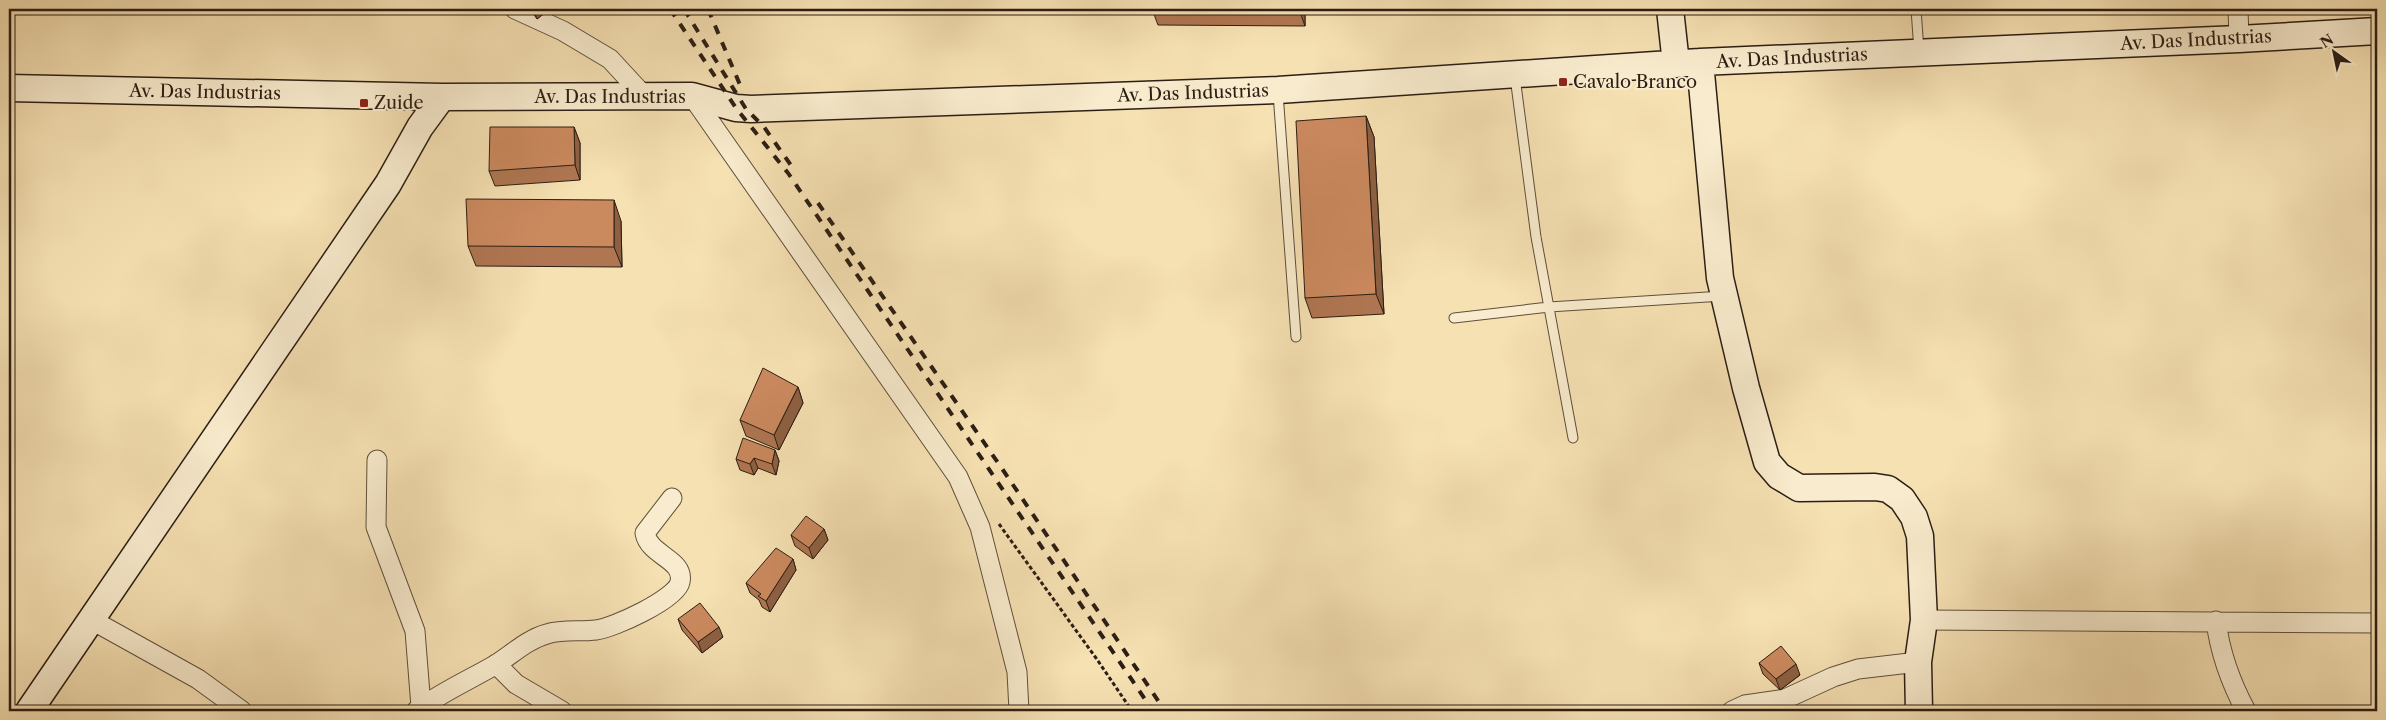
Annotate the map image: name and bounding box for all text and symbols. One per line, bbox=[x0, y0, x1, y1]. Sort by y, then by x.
street label: Av. Das Industrias bbox=[2119, 25, 2272, 55]
north arrow bbox=[2308, 28, 2358, 78]
text: N bbox=[2317, 30, 2337, 52]
street label: Av. Das Industrias bbox=[1715, 43, 1868, 73]
place label: Cavalo Branco bbox=[1573, 71, 1697, 93]
marker: Cavalo Branco bbox=[1557, 76, 1569, 88]
street label: Av. Das Industrias bbox=[1116, 79, 1269, 107]
street label: Av. Das Industrias bbox=[128, 80, 281, 104]
street label: Av. Das Industrias bbox=[533, 86, 686, 108]
place label: Zuide bbox=[374, 92, 424, 114]
marker: Zuide bbox=[358, 97, 370, 109]

